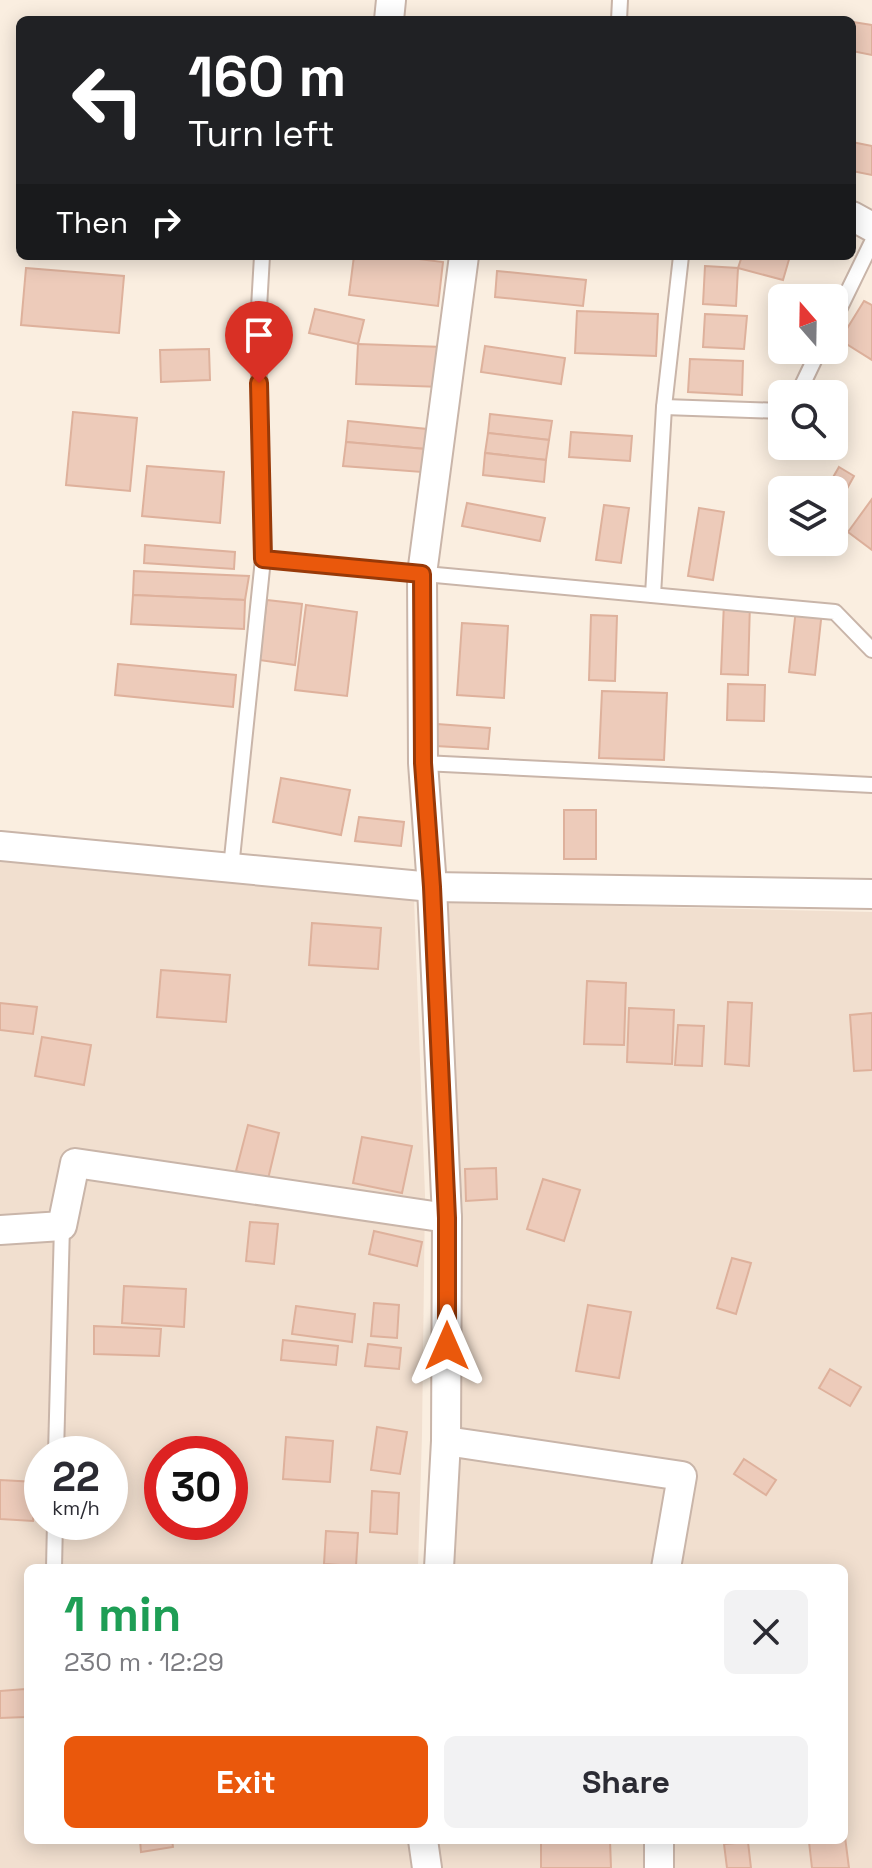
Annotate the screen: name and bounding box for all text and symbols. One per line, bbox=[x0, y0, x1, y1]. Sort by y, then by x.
text: 160 m bbox=[188, 41, 346, 112]
icon: left bbox=[56, 48, 160, 152]
text: Turn left bbox=[188, 111, 335, 157]
icon: right bbox=[144, 200, 188, 244]
text: Then bbox=[56, 203, 128, 242]
north arrow bbox=[768, 284, 848, 364]
map controls bbox=[768, 284, 848, 556]
pin bbox=[225, 301, 293, 383]
icon: arrive bbox=[237, 313, 281, 357]
button: search bbox=[768, 380, 848, 460]
button: layers bbox=[768, 476, 848, 556]
position arrow bbox=[405, 1304, 489, 1388]
speed limit sign: 30 bbox=[144, 1436, 248, 1540]
text: 22 bbox=[52, 1452, 100, 1503]
text: km/h bbox=[52, 1495, 100, 1521]
text: 1 min bbox=[64, 1584, 181, 1645]
button: close bbox=[724, 1590, 808, 1674]
text: 230 m · 12:29 bbox=[64, 1645, 224, 1679]
button: Exit bbox=[64, 1736, 428, 1828]
button: Share bbox=[444, 1736, 808, 1828]

